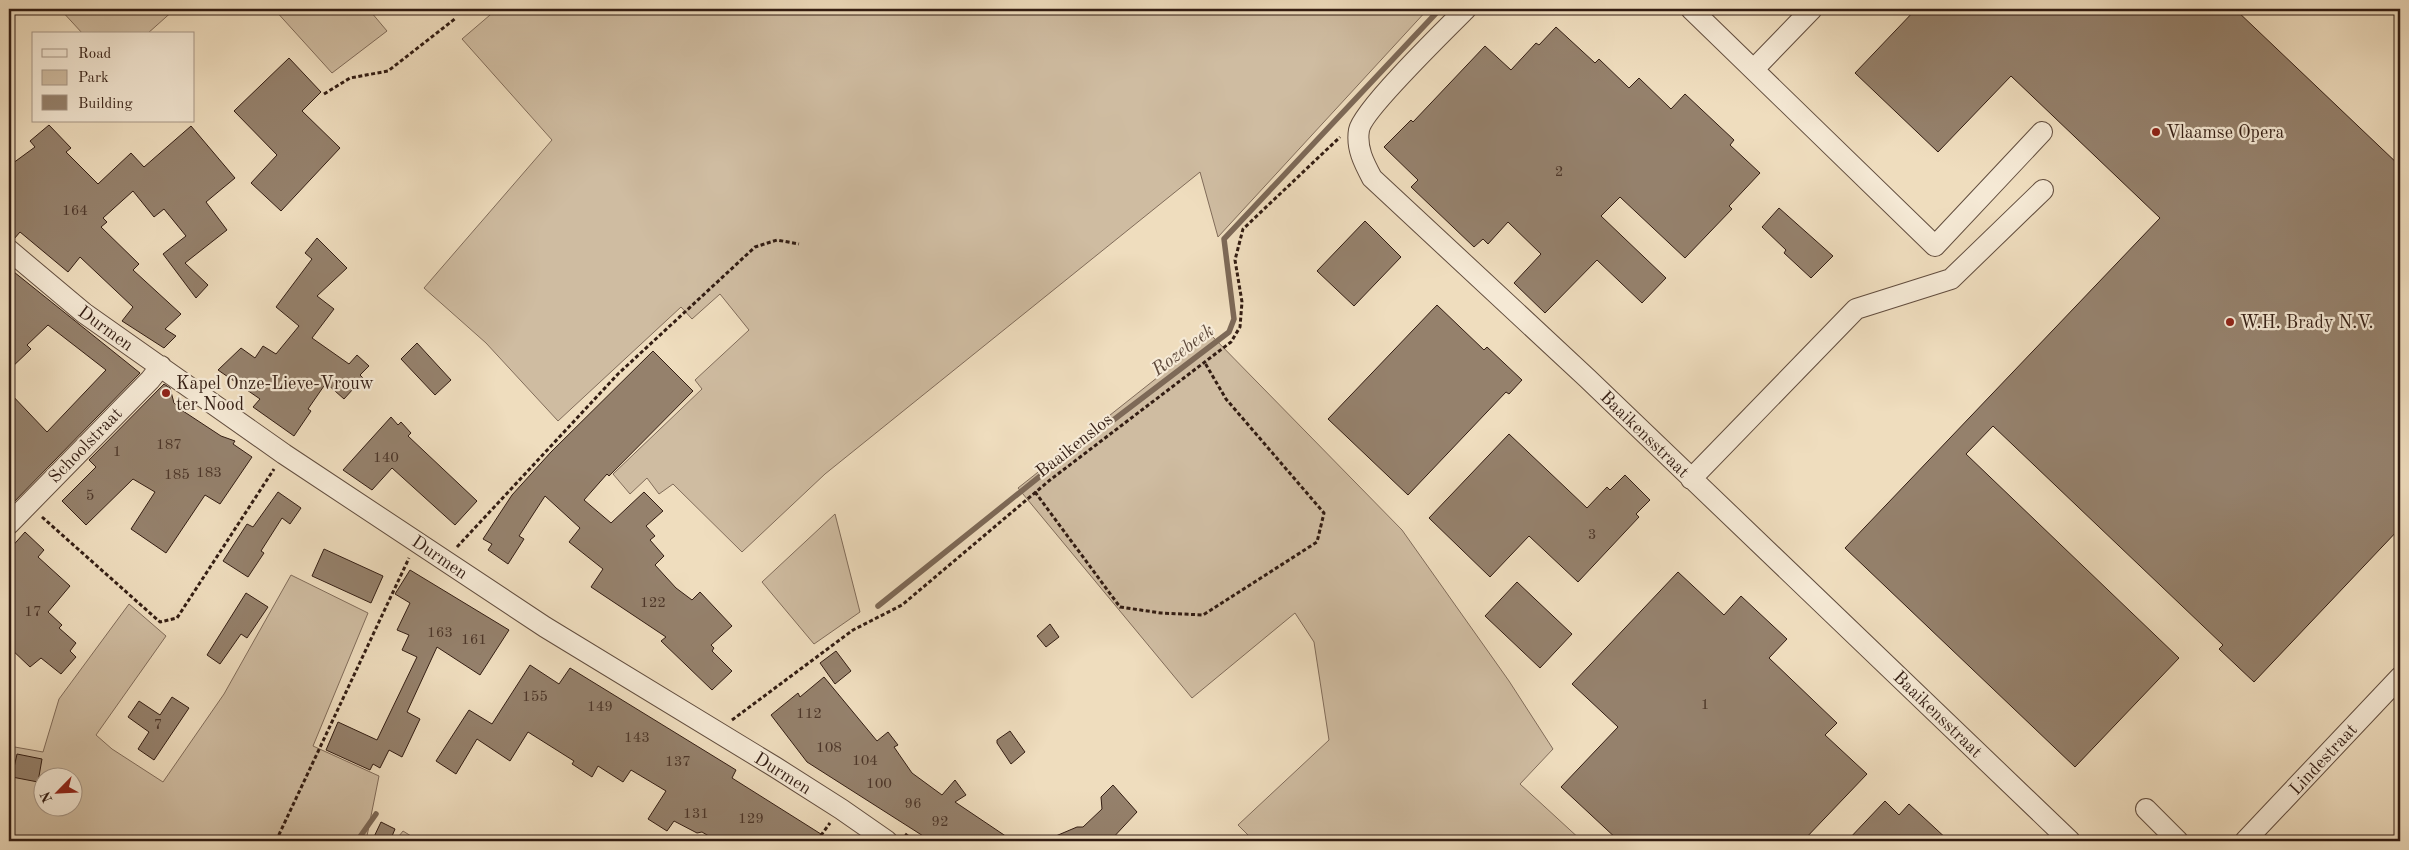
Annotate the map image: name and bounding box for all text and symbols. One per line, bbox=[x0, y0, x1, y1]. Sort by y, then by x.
legend bbox=[32, 32, 195, 122]
text: Road bbox=[78, 47, 112, 62]
text: Park bbox=[78, 71, 109, 86]
text: Building bbox=[78, 97, 133, 112]
place label: Vlaamse Opera bbox=[2166, 124, 2285, 142]
marker: Vlaamse Opera bbox=[2150, 126, 2162, 138]
house number: 2 bbox=[1555, 165, 1563, 180]
house number: 164 bbox=[62, 204, 88, 219]
street label: Durmen bbox=[75, 303, 137, 355]
place label: W.H. Brady N.V. bbox=[2240, 314, 2374, 332]
marker: W.H. Brady N.V. bbox=[2224, 316, 2236, 328]
water label: Rozebeek bbox=[1148, 322, 1218, 381]
place label: Kapel Onze-Lieve-Vrouw ter Nood bbox=[176, 375, 374, 414]
marker: Kapel Onze-Lieve-Vrouw ter Nood bbox=[160, 387, 172, 399]
street label: Baaikensstraat bbox=[1596, 388, 1692, 481]
street label: Schoolstraat bbox=[46, 405, 126, 487]
street label: Baaikenslos bbox=[1033, 410, 1116, 481]
house number: 187 bbox=[156, 438, 182, 453]
house number: 1 bbox=[113, 445, 121, 460]
house number: 140 bbox=[373, 451, 399, 466]
house number: 183 bbox=[196, 466, 222, 481]
house number: 185 bbox=[164, 468, 190, 483]
house number: 5 bbox=[86, 489, 94, 504]
house number: 3 bbox=[1588, 528, 1596, 543]
street label: Durmen bbox=[408, 533, 471, 583]
house number: 122 bbox=[640, 596, 666, 611]
house number: 17 bbox=[24, 605, 42, 620]
house number: 163 bbox=[427, 626, 453, 641]
house number: 161 bbox=[461, 633, 487, 648]
street label: Baaikensstraat bbox=[1889, 668, 1985, 761]
house number: 155 bbox=[522, 690, 548, 705]
house number: 1 bbox=[1701, 698, 1709, 713]
house number: 149 bbox=[587, 700, 613, 715]
house number: 112 bbox=[796, 707, 822, 722]
house number: 7 bbox=[154, 718, 162, 733]
street label: Lindestraat bbox=[2286, 721, 2361, 799]
house number: 143 bbox=[624, 731, 650, 746]
house number: 108 bbox=[816, 741, 842, 756]
street label: Durmen bbox=[751, 749, 814, 798]
house number: 104 bbox=[852, 754, 878, 769]
house number: 137 bbox=[665, 755, 691, 770]
north arrow bbox=[32, 768, 82, 818]
house number: 100 bbox=[866, 777, 892, 792]
text: N bbox=[38, 789, 56, 805]
house number: 96 bbox=[904, 797, 922, 812]
house number: 131 bbox=[683, 807, 709, 822]
house number: 129 bbox=[738, 812, 764, 827]
house number: 92 bbox=[931, 815, 949, 830]

